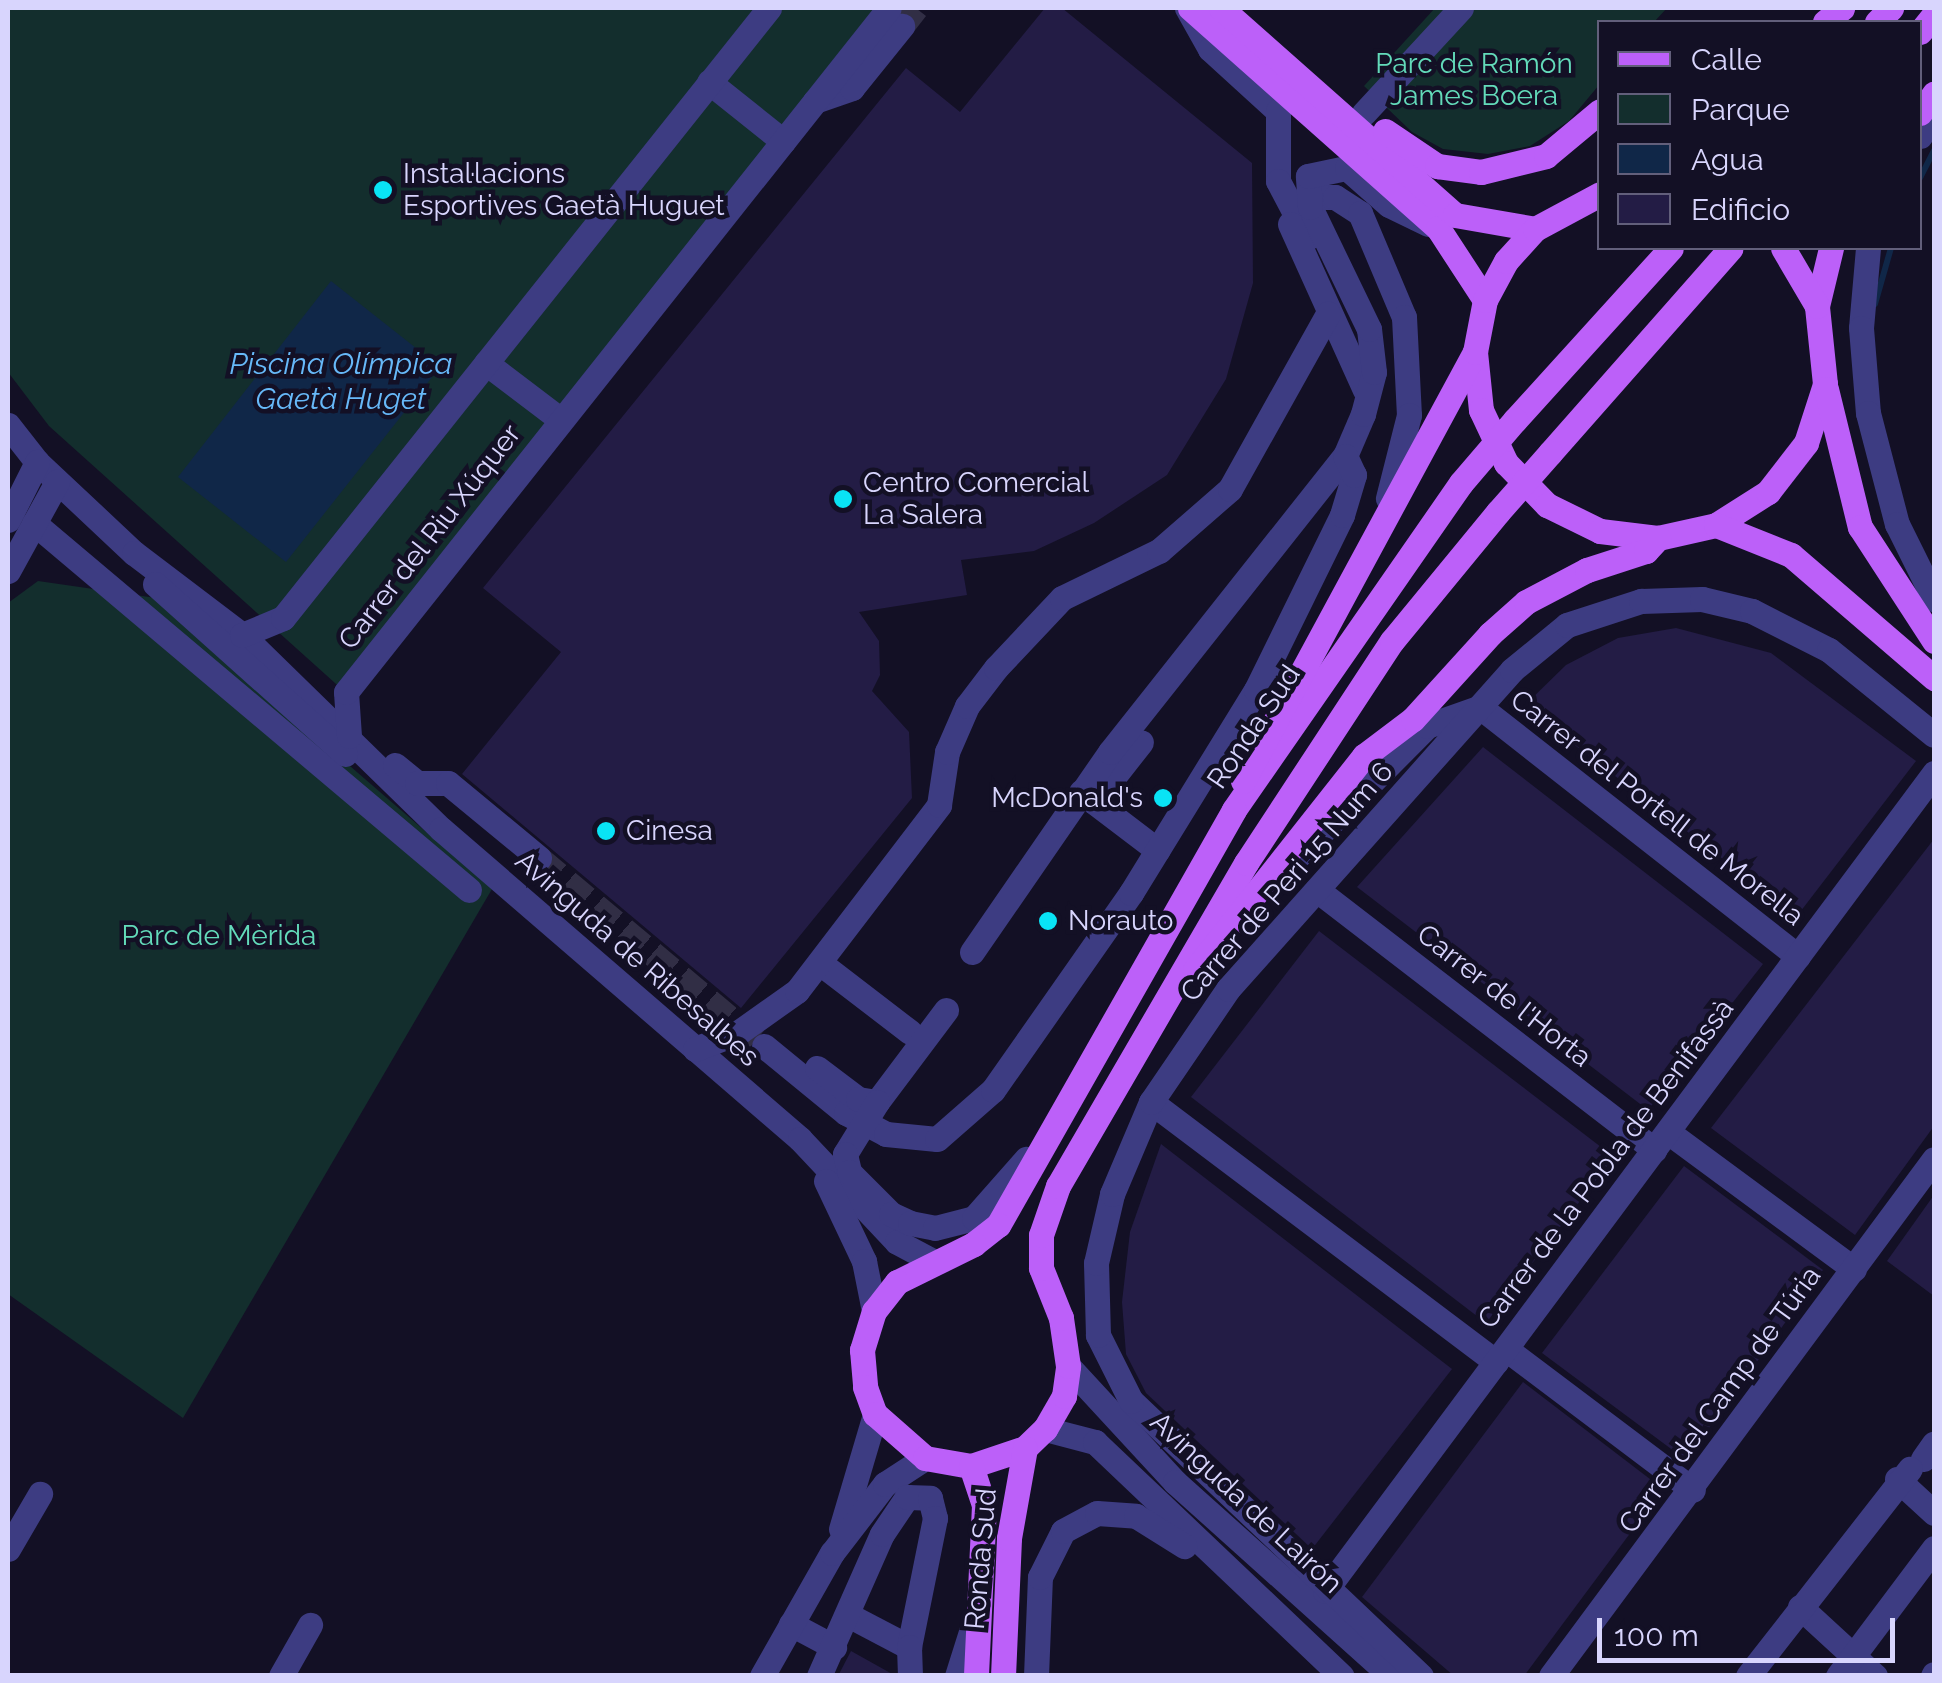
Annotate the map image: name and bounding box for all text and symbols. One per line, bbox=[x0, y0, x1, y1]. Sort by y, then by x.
legend bbox=[1597, 20, 1922, 250]
text: Calle bbox=[1691, 42, 1762, 77]
park label: Parc de Ramón James Boera bbox=[1375, 47, 1573, 113]
text: Parque bbox=[1691, 92, 1790, 127]
text: Agua bbox=[1691, 142, 1764, 177]
place label: Instal·lacions Esportives Gaetà Huguet bbox=[403, 157, 725, 223]
marker: Instal·lacions Esportives Gaetà Huguet bbox=[372, 179, 394, 201]
text: Edificio bbox=[1691, 192, 1790, 227]
water label: Piscina Olímpica Gaetà Huget bbox=[230, 346, 452, 416]
street label: Carrer del Riu Xúquer bbox=[331, 417, 529, 657]
place label: Centro Comercial La Salera bbox=[863, 466, 1089, 532]
marker: Centro Comercial La Salera bbox=[832, 488, 854, 510]
street label: Ronda Sud bbox=[1200, 659, 1308, 795]
street label: Carrer del Portell de Morella bbox=[1503, 682, 1811, 934]
street label: Carrer de Peri 15 Num 6 bbox=[1174, 755, 1400, 1009]
place label: McDonald's bbox=[991, 781, 1143, 815]
marker: McDonald's bbox=[1152, 787, 1174, 809]
place label: Cinesa bbox=[626, 814, 713, 848]
marker: Cinesa bbox=[595, 820, 617, 842]
street label: Avinguda de Ribesalbes bbox=[508, 844, 766, 1074]
place label: Norauto bbox=[1068, 904, 1173, 938]
marker: Norauto bbox=[1037, 910, 1059, 932]
street label: Carrer de l'Horta bbox=[1410, 917, 1598, 1075]
park label: Parc de Mèrida bbox=[122, 919, 316, 953]
street label: Carrer de la Pobla de Benifassà bbox=[1471, 992, 1741, 1336]
street label: Carrer del Camp de Túria bbox=[1611, 1259, 1829, 1541]
street label: Avinguda de Lairón bbox=[1143, 1405, 1349, 1601]
street label: Ronda Sud bbox=[958, 1487, 1004, 1631]
scale bar bbox=[1602, 1598, 1900, 1660]
text: 100 m bbox=[1614, 1618, 1699, 1653]

